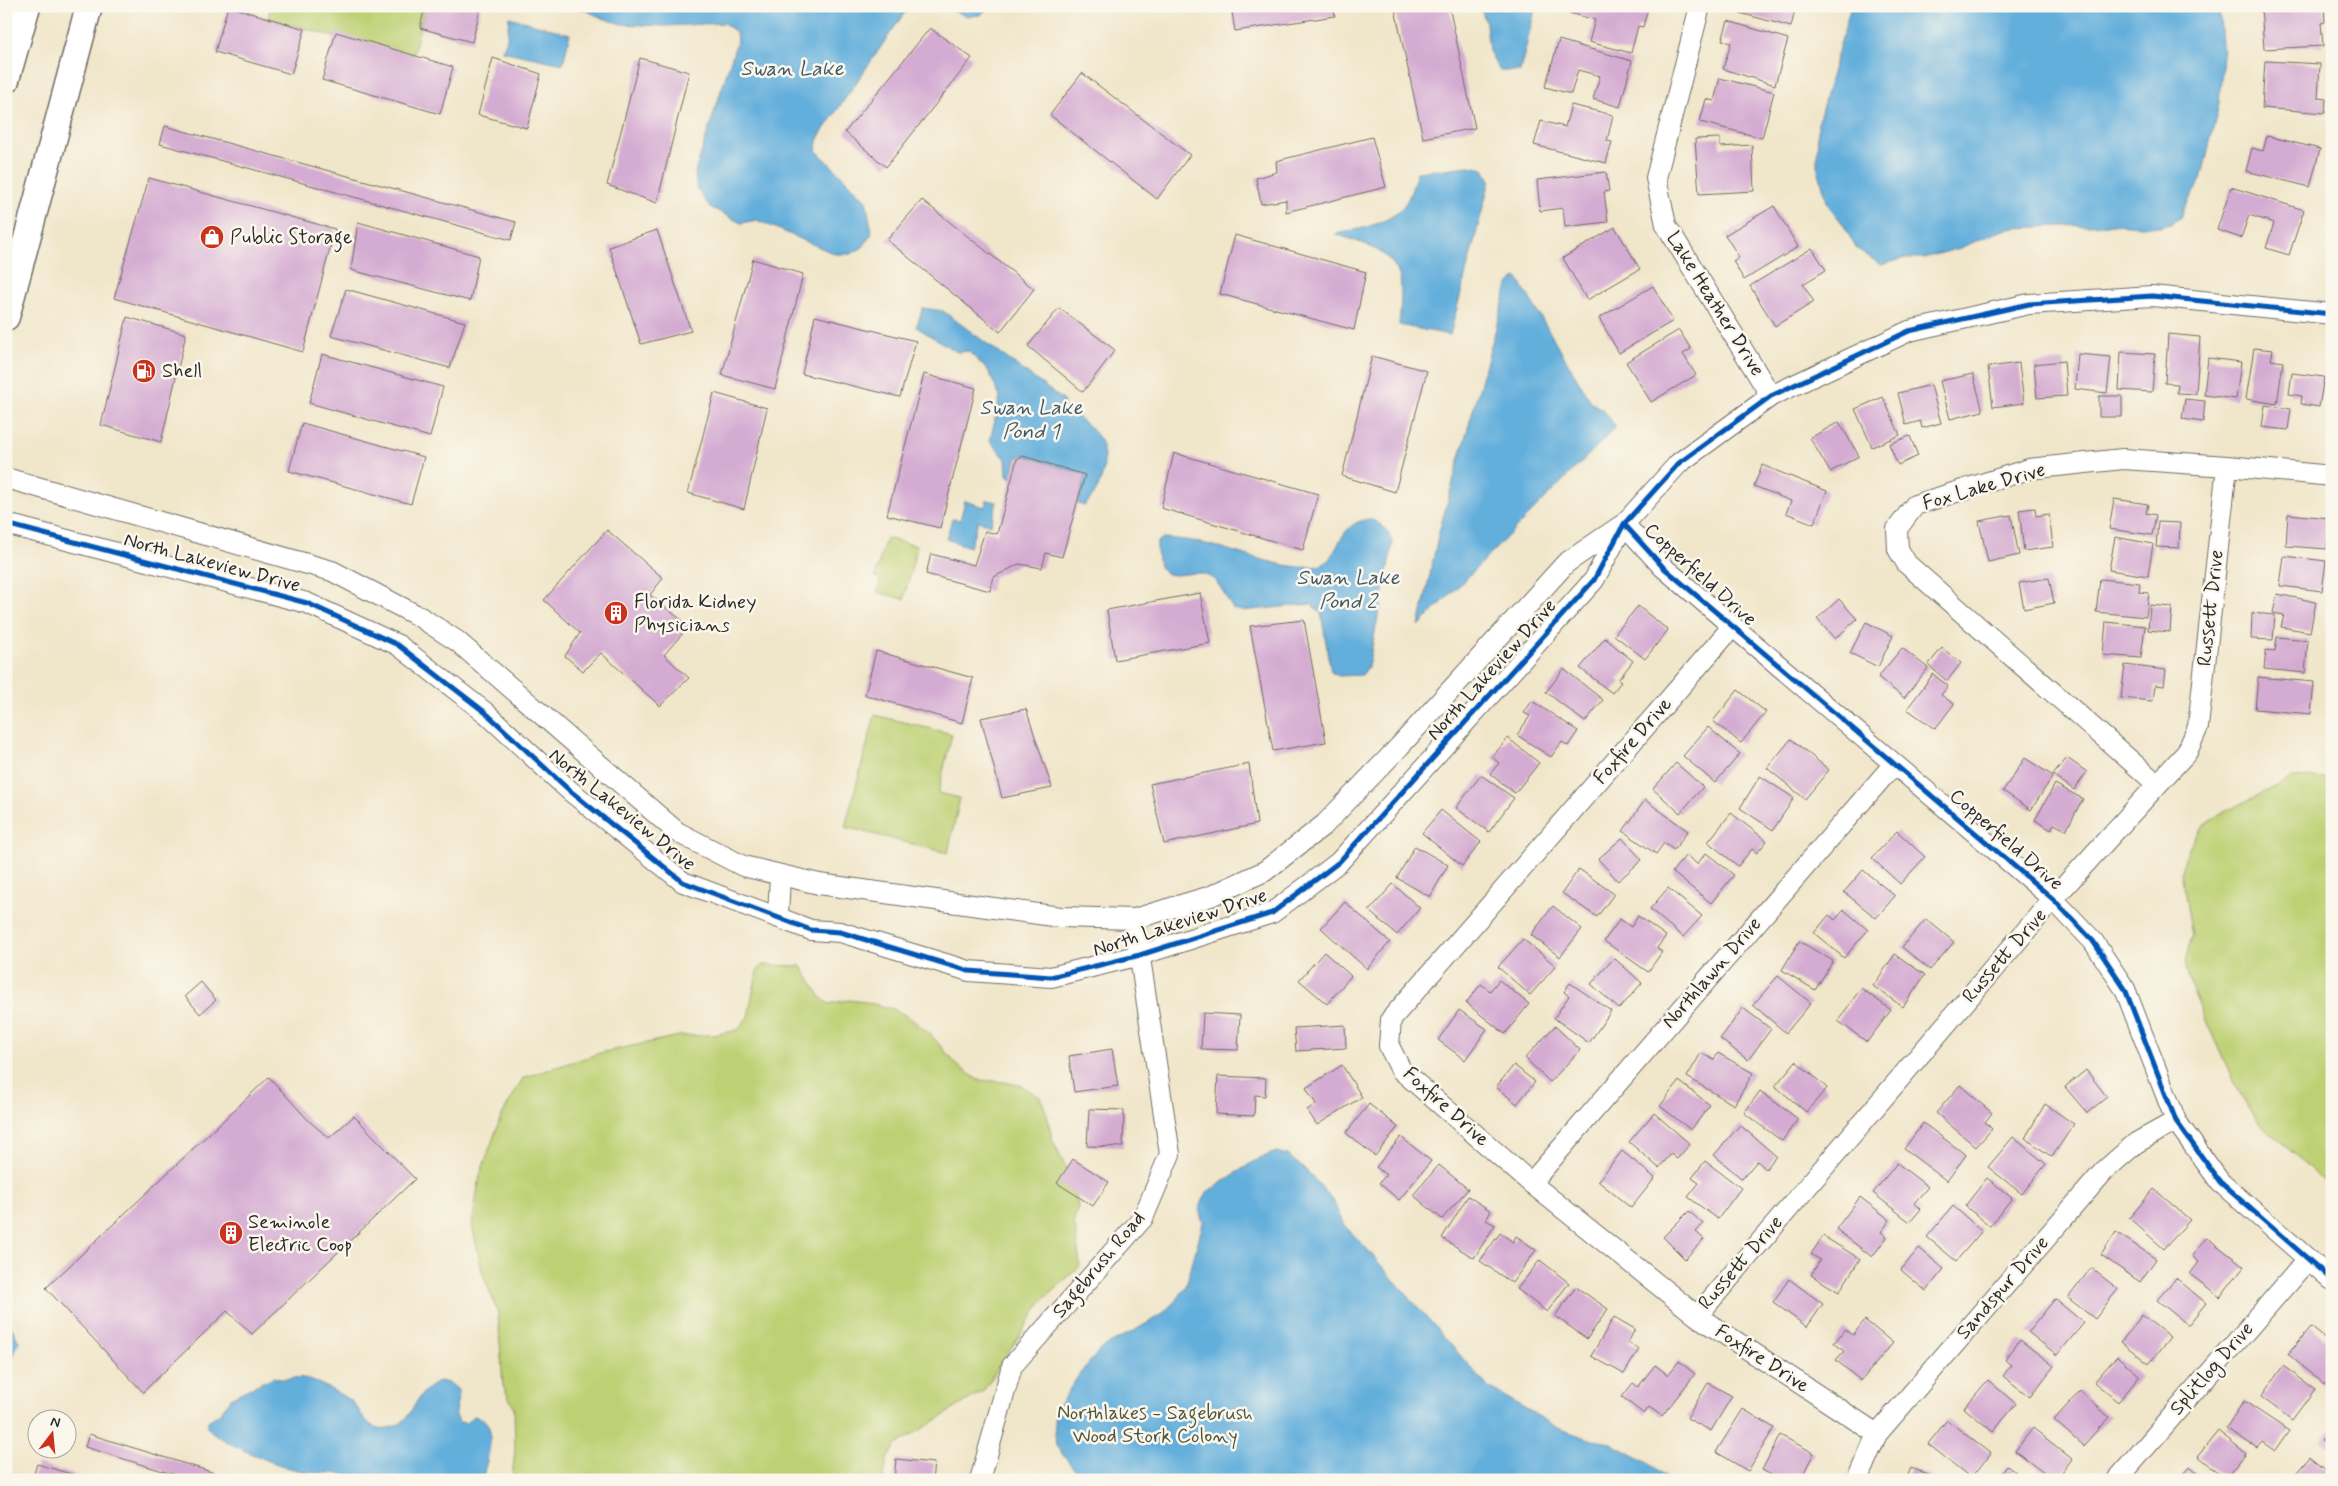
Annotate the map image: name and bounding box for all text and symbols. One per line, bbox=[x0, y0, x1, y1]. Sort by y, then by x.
water label: Swan Lake bbox=[740, 55, 845, 83]
shop icon: Public Storage bbox=[199, 224, 225, 250]
place label: Public Storage bbox=[230, 224, 352, 253]
street label: Lake Heather Drive bbox=[1659, 226, 1771, 382]
fuel station icon: Shell bbox=[131, 358, 157, 384]
place label: Shell bbox=[162, 358, 202, 385]
water label: Swan Lake Pond 1 bbox=[979, 394, 1084, 446]
street label: Fox Lake Drive bbox=[1919, 457, 2049, 517]
street label: Copperfield Drive bbox=[1638, 517, 1762, 633]
street label: North Lakeview Drive bbox=[121, 526, 303, 600]
street label: Russett Drive bbox=[2191, 549, 2231, 667]
water label: Swan Lake Pond 2 bbox=[1296, 564, 1401, 616]
place label: Florida Kidney Physicians bbox=[634, 589, 756, 639]
street label: North Lakeview Drive bbox=[1421, 593, 1563, 747]
building icon: Florida Kidney Physicians bbox=[603, 600, 629, 626]
street label: Foxfire Drive bbox=[1588, 692, 1678, 790]
street label: North Lakeview Drive bbox=[543, 742, 701, 878]
street label: Copperfield Drive bbox=[1943, 783, 2069, 897]
street label: North Lakeview Drive bbox=[1089, 882, 1271, 964]
street label: Russett Drive bbox=[1956, 903, 2054, 1009]
street label: Northlawn Drive bbox=[1656, 911, 1768, 1035]
street label: Foxfire Drive bbox=[1397, 1061, 1495, 1153]
street label: Sagebrush Road bbox=[1046, 1206, 1153, 1325]
place label: Seminole Electric Coop bbox=[248, 1209, 352, 1259]
street label: Russett Drive bbox=[1692, 1210, 1790, 1316]
building icon: Seminole Electric Coop bbox=[218, 1220, 244, 1246]
street label: Sandspur Drive bbox=[1951, 1230, 2055, 1346]
street label: Splitlog Drive bbox=[2164, 1316, 2261, 1422]
street label: Foxfire Drive bbox=[1710, 1318, 1814, 1400]
park label: Northlakes - Sagebrush Wood Stork Colony bbox=[1057, 1400, 1253, 1450]
north arrow bbox=[28, 1408, 78, 1458]
text: N bbox=[48, 1413, 62, 1432]

